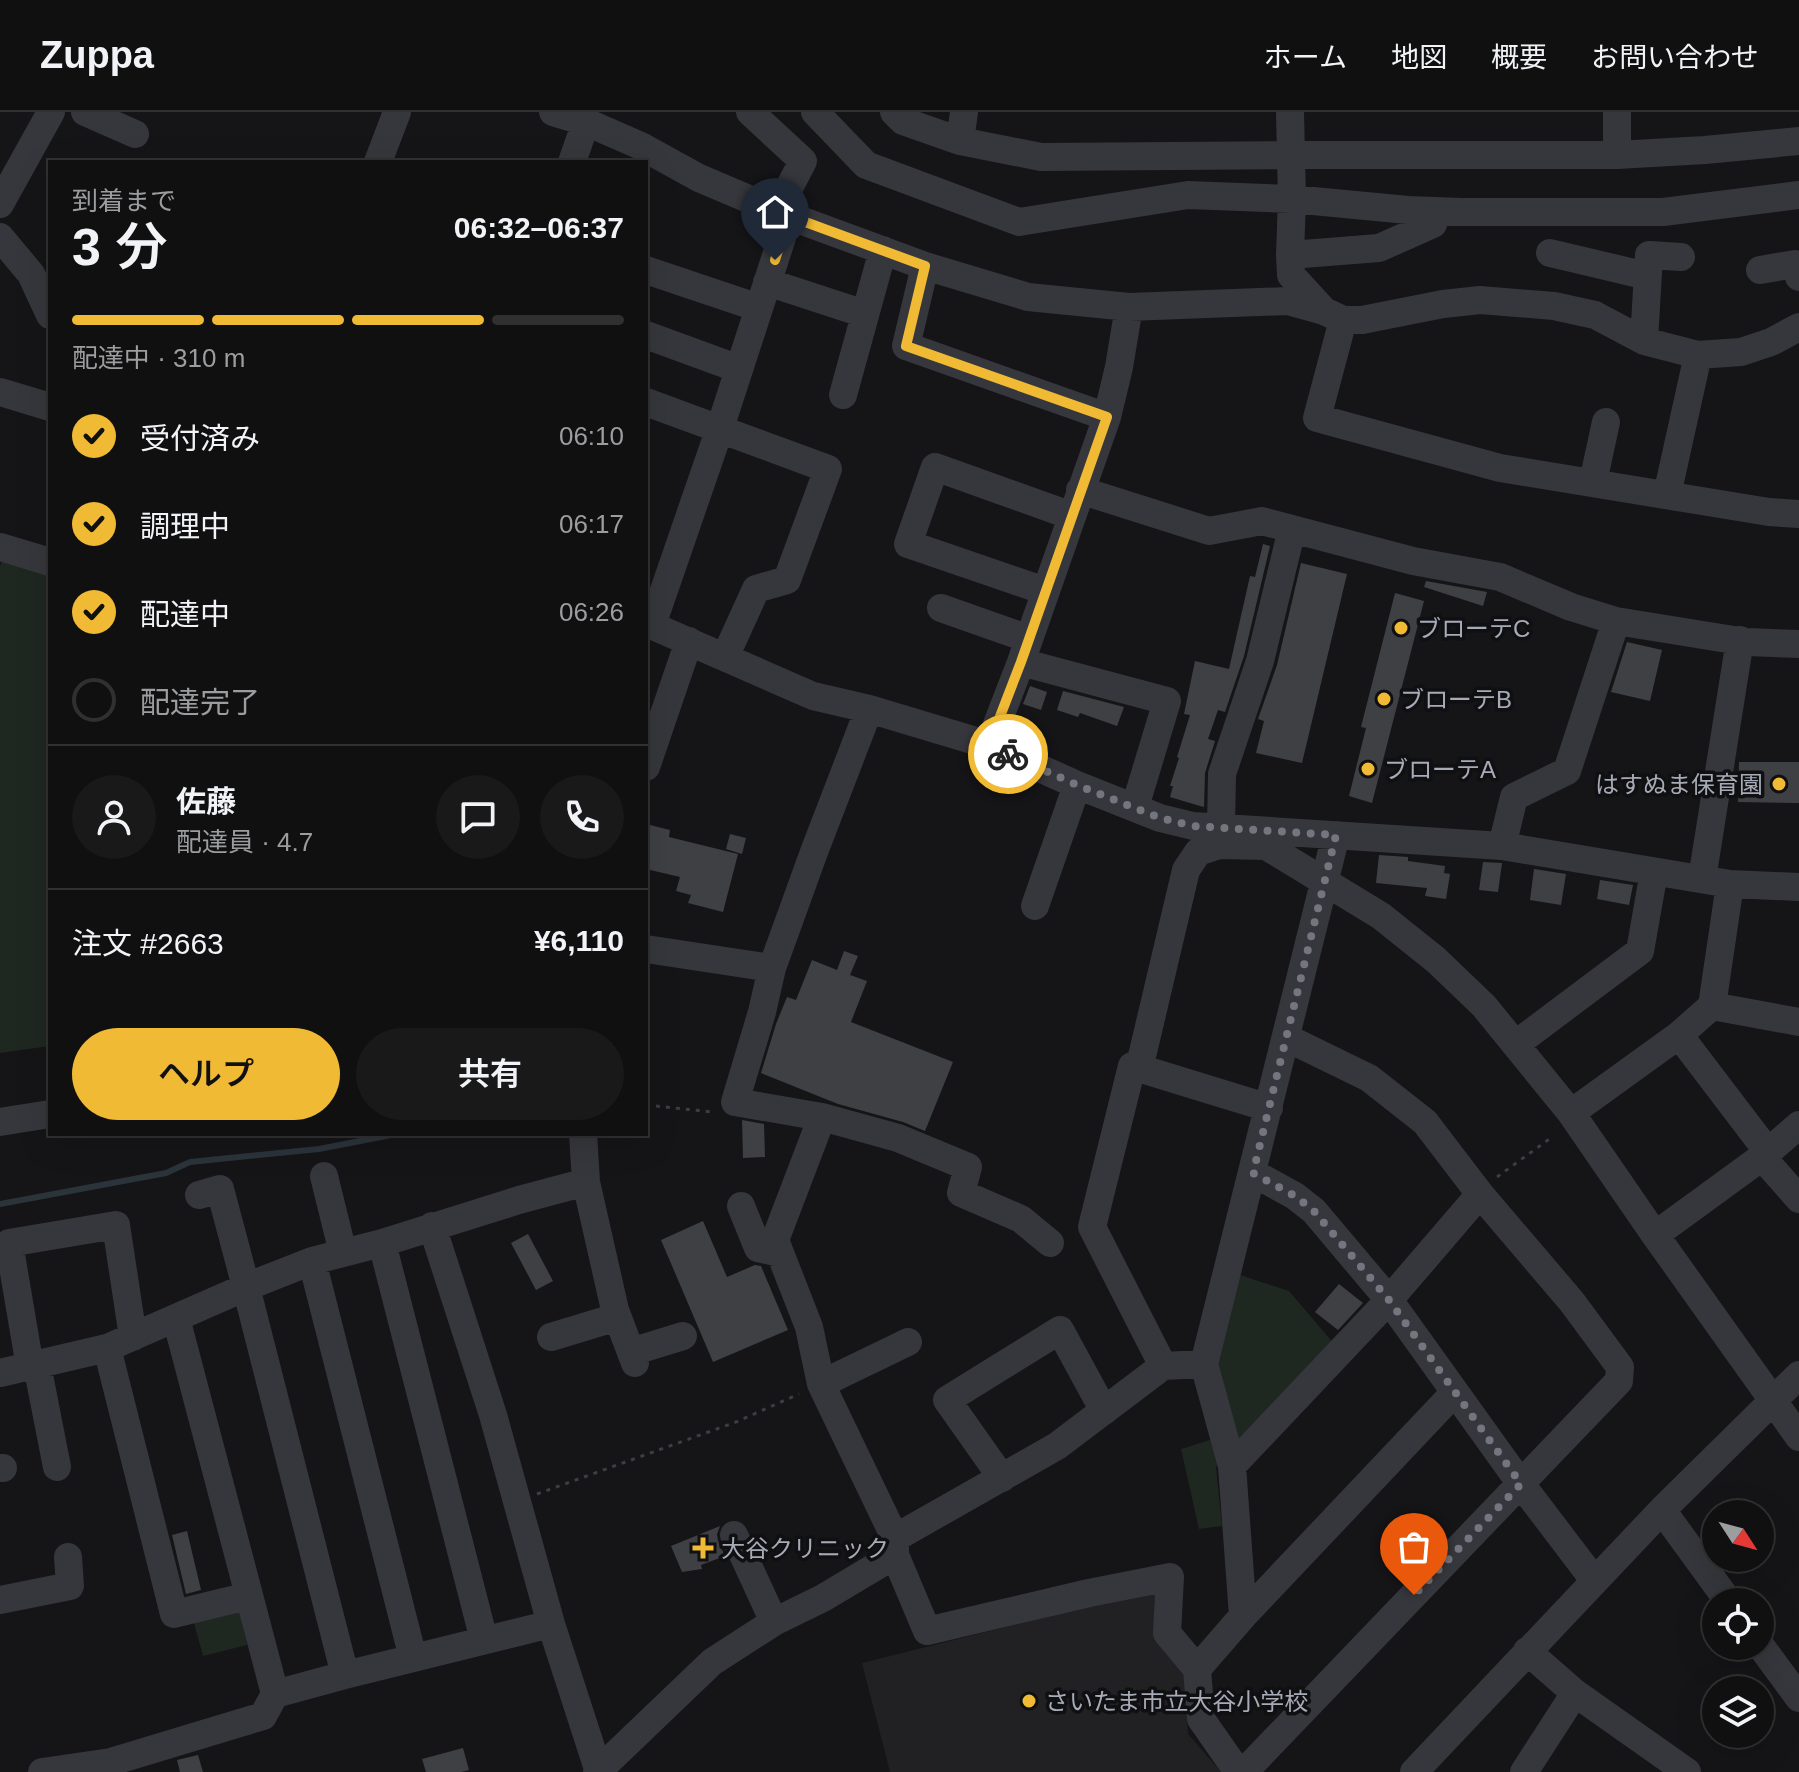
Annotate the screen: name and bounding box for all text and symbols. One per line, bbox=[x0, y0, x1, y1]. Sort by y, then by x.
text: Zuppa bbox=[40, 34, 154, 76]
text: ホーム bbox=[1264, 42, 1347, 73]
text: 地図 bbox=[1391, 42, 1447, 73]
text: 概要 bbox=[1491, 42, 1547, 73]
text: お問い合わせ bbox=[1591, 42, 1759, 73]
pin bbox=[741, 178, 809, 260]
text: 到着まで bbox=[72, 186, 176, 216]
icon: home bbox=[753, 190, 797, 234]
text: 06:32–06:37 bbox=[454, 211, 624, 244]
text: 3 分 bbox=[72, 218, 167, 276]
text: 配達中 · 310 m bbox=[72, 343, 245, 373]
icon: check bbox=[72, 414, 116, 458]
text: 06:10 bbox=[559, 421, 624, 451]
text: 受付済み bbox=[140, 422, 260, 455]
icon: check bbox=[72, 502, 116, 546]
text: 06:17 bbox=[559, 509, 624, 539]
text: 調理中 bbox=[140, 510, 230, 543]
icon: check bbox=[72, 590, 116, 634]
text: 06:26 bbox=[559, 597, 624, 627]
text: 配達中 bbox=[140, 598, 230, 631]
place label: ブローテC bbox=[1417, 615, 1530, 642]
marker: ブローテC bbox=[1392, 619, 1410, 637]
text: 配達完了 bbox=[140, 686, 260, 719]
place label: ブローテB bbox=[1400, 686, 1512, 713]
marker: ブローテB bbox=[1375, 690, 1393, 708]
courier bbox=[968, 714, 1048, 794]
icon: bike bbox=[986, 732, 1030, 776]
place label: ブローテA bbox=[1384, 756, 1496, 783]
marker: ブローテA bbox=[1359, 760, 1377, 778]
place label: はすぬま保育園 bbox=[1595, 771, 1763, 798]
button: person bbox=[72, 775, 156, 859]
button: chat bbox=[436, 775, 520, 859]
button: phone bbox=[540, 775, 624, 859]
marker: はすぬま保育園 bbox=[1770, 775, 1788, 793]
text: 佐藤 bbox=[176, 785, 236, 818]
text: 配達員 · 4.7 bbox=[176, 827, 313, 857]
text: ¥6,110 bbox=[534, 924, 624, 957]
text: 注文 #2663 bbox=[72, 927, 224, 960]
button: ヘルプ bbox=[72, 1028, 340, 1120]
button: 共有 bbox=[356, 1028, 624, 1120]
north arrow bbox=[1702, 1500, 1774, 1572]
map controls bbox=[1702, 1500, 1774, 1748]
pin bbox=[1380, 1513, 1448, 1595]
icon: bag bbox=[1392, 1525, 1436, 1569]
place label: 大谷クリニック bbox=[721, 1535, 889, 1562]
marker: 大谷クリニック bbox=[692, 1537, 714, 1559]
button: locate bbox=[1702, 1588, 1774, 1660]
button: layers bbox=[1702, 1676, 1774, 1748]
place label: さいたま市立大谷小学校 bbox=[1045, 1688, 1308, 1715]
marker: さいたま市立大谷小学校 bbox=[1020, 1692, 1038, 1710]

